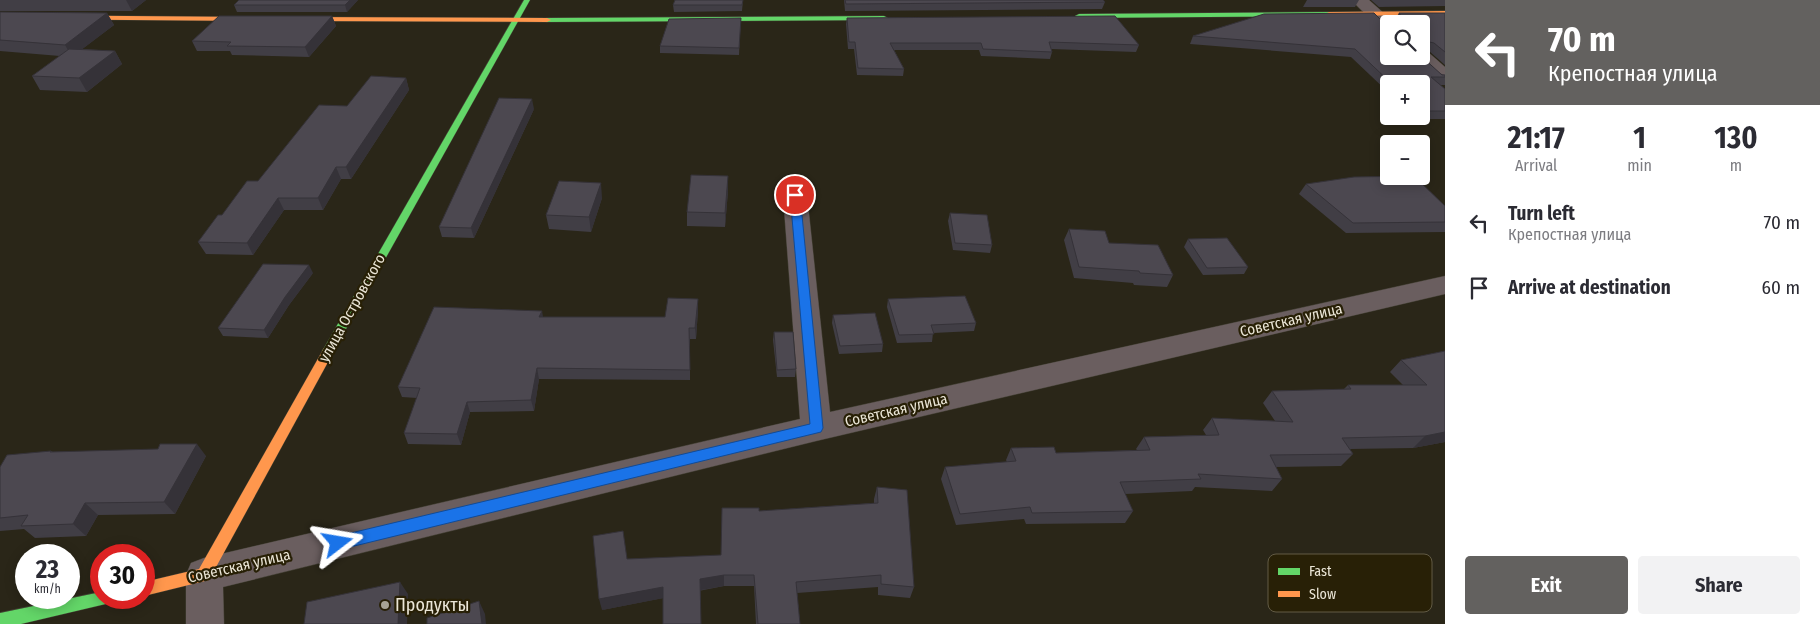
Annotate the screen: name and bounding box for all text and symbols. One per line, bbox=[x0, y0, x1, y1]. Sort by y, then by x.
map controls bbox=[1380, 15, 1430, 185]
button: search bbox=[1380, 15, 1430, 65]
text: 70 m bbox=[1548, 18, 1616, 60]
icon: left bbox=[1465, 20, 1530, 85]
text: Крепостная улица bbox=[1548, 60, 1718, 87]
button: + bbox=[1380, 75, 1430, 125]
text: 21:17 bbox=[1507, 120, 1565, 156]
text: 1 bbox=[1633, 120, 1646, 156]
text: 130 bbox=[1714, 120, 1758, 156]
button: − bbox=[1380, 135, 1430, 185]
text: Arrival bbox=[1515, 156, 1557, 175]
text: min bbox=[1627, 156, 1652, 175]
text: m bbox=[1730, 156, 1742, 175]
pin bbox=[774, 174, 816, 216]
icon: arrive bbox=[781, 181, 809, 209]
text: Turn left bbox=[1508, 202, 1575, 225]
icon: left bbox=[1465, 209, 1493, 237]
text: 70 m bbox=[1764, 211, 1800, 234]
text: Крепостная улица bbox=[1508, 225, 1631, 244]
street label: улица Островского bbox=[315, 251, 389, 365]
icon: arrive bbox=[1465, 274, 1493, 302]
text: Arrive at destination bbox=[1508, 276, 1671, 299]
text: 60 m bbox=[1762, 276, 1800, 299]
street label: Советская улица bbox=[1238, 299, 1344, 341]
street label: Советская улица bbox=[843, 389, 949, 431]
position arrow bbox=[311, 516, 363, 568]
speed limit sign: 30 bbox=[90, 544, 155, 609]
street label: Советская улица bbox=[186, 545, 292, 587]
legend bbox=[1268, 554, 1432, 612]
text: 23 bbox=[36, 555, 59, 585]
button: Exit bbox=[1465, 556, 1628, 614]
button: Share bbox=[1638, 556, 1800, 614]
text: Fast bbox=[1309, 563, 1332, 580]
text: km/h bbox=[34, 582, 61, 596]
text: Slow bbox=[1309, 586, 1336, 603]
place label: Продукты bbox=[395, 594, 470, 616]
marker: Продукты bbox=[379, 599, 391, 611]

